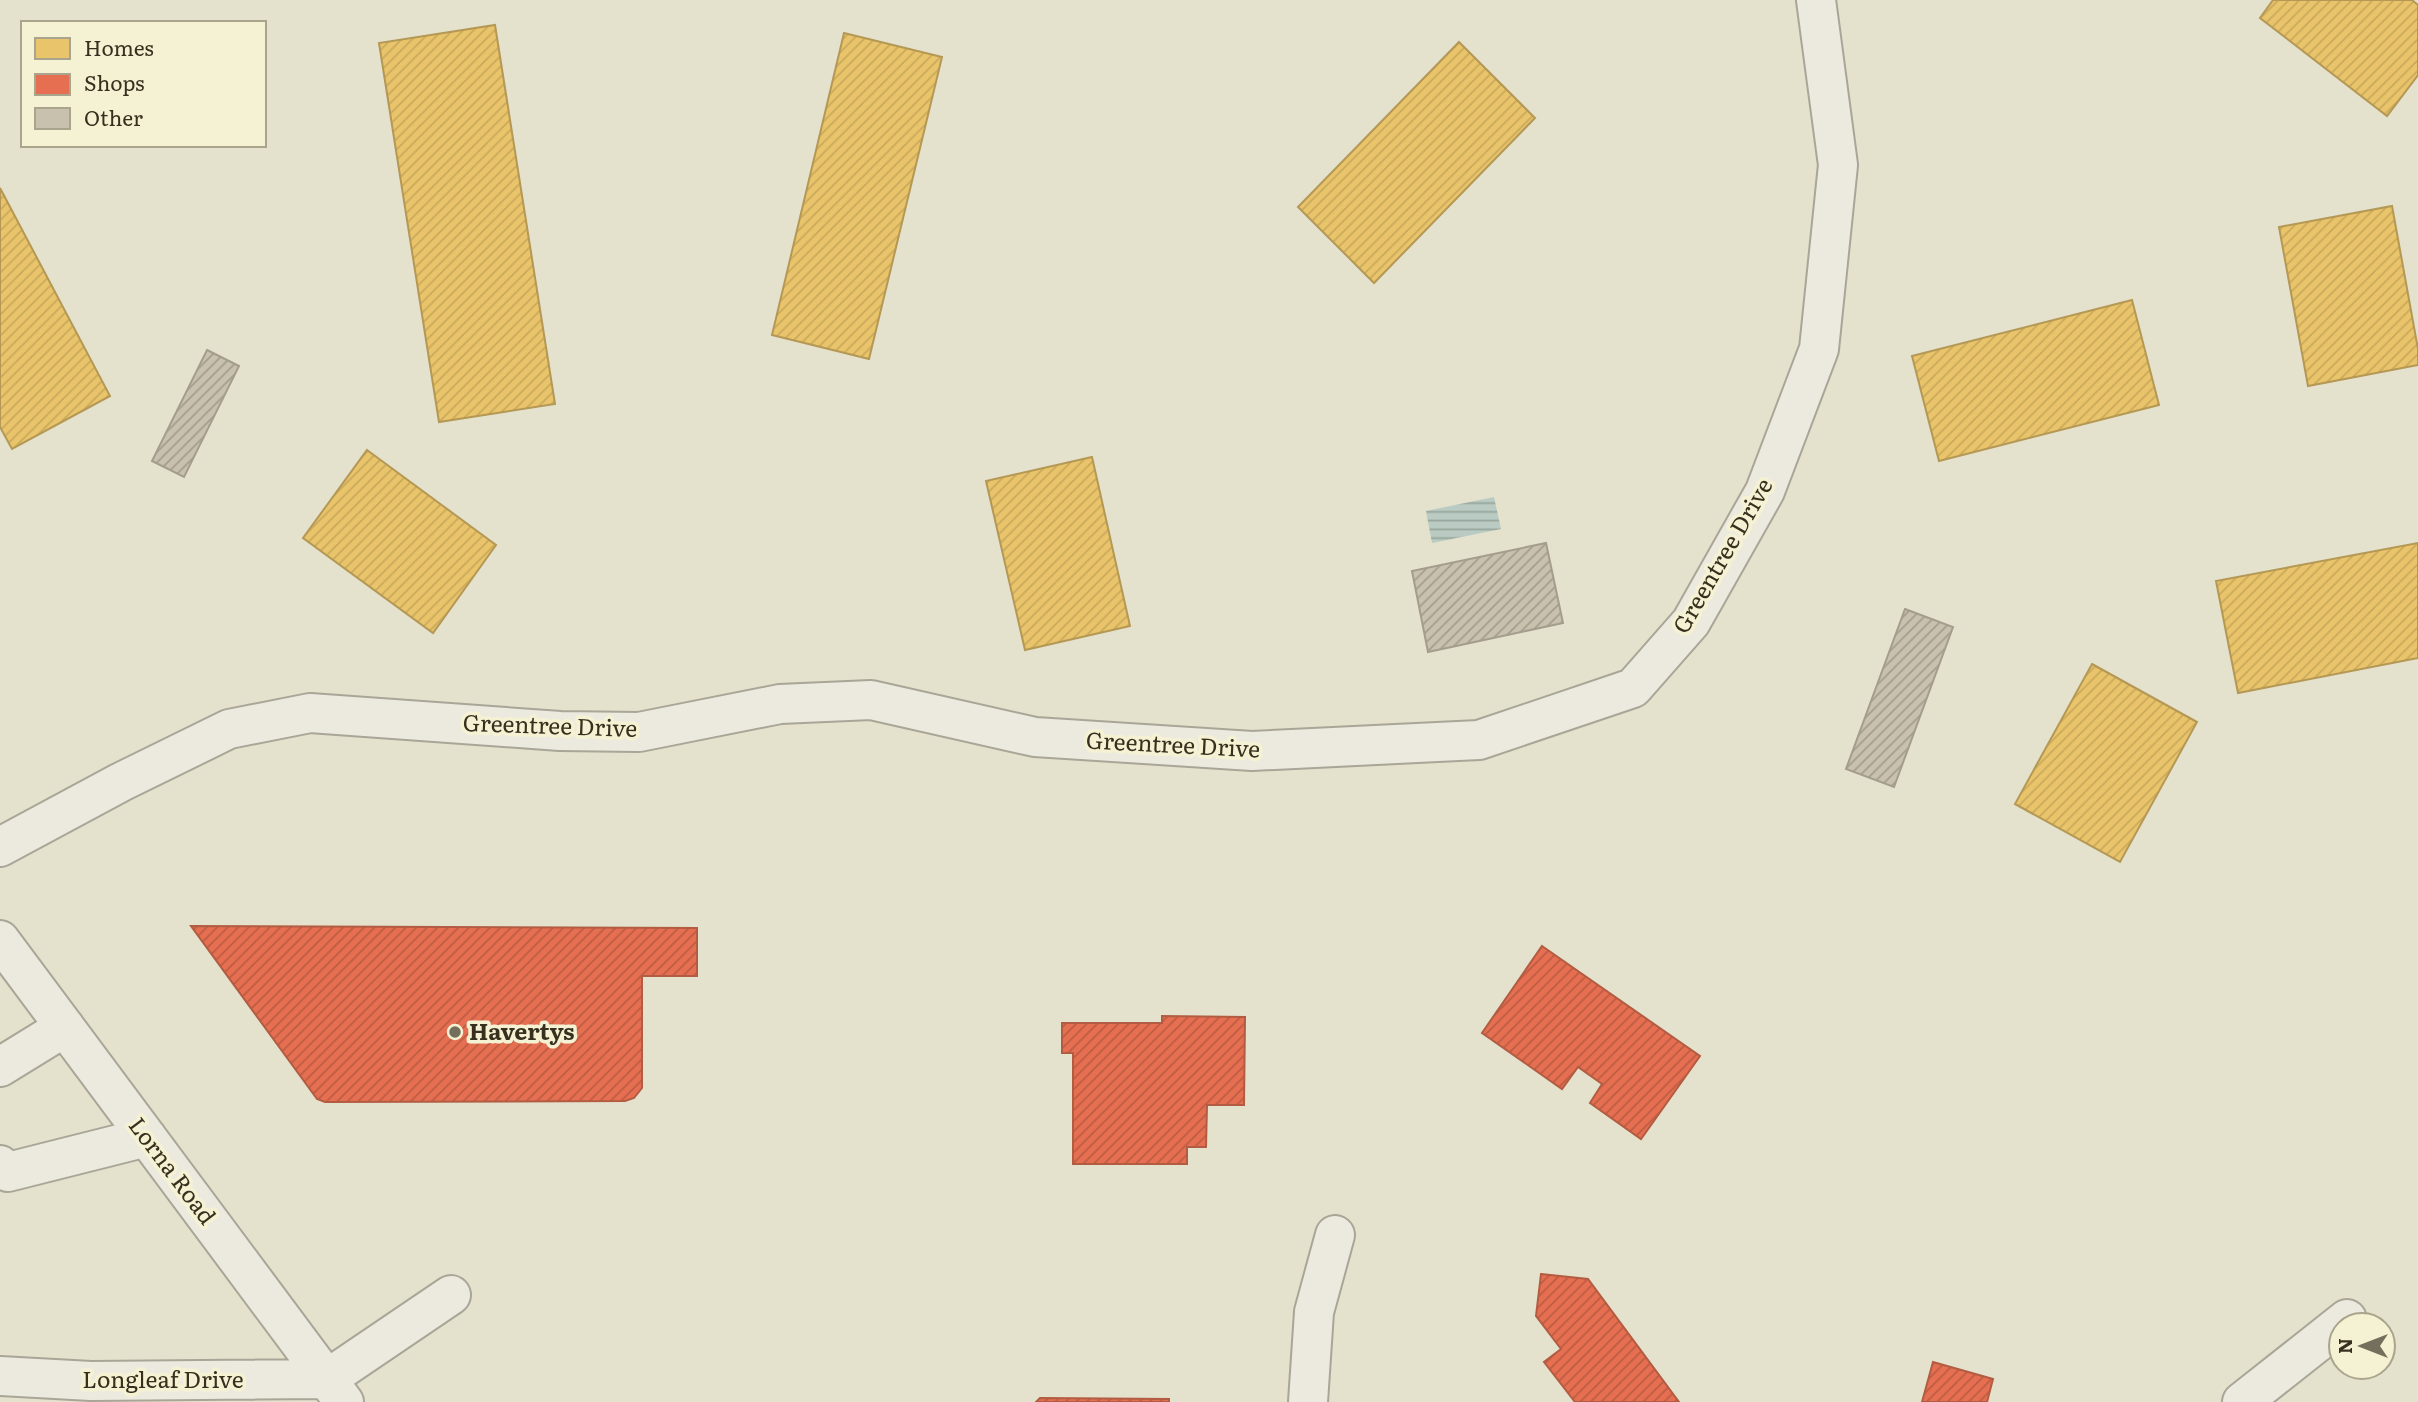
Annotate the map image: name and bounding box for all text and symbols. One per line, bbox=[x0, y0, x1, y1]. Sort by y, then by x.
legend bbox=[21, 21, 266, 147]
text: Homes bbox=[84, 31, 154, 62]
text: Shops bbox=[84, 66, 145, 97]
text: Other bbox=[84, 101, 143, 132]
street label: Greentree Drive bbox=[1663, 471, 1780, 639]
street label: Greentree Drive bbox=[462, 704, 638, 744]
street label: Greentree Drive bbox=[1085, 721, 1261, 765]
place label: Havertys bbox=[469, 1013, 575, 1047]
marker: Havertys bbox=[447, 1024, 463, 1040]
street label: Lorna Road bbox=[122, 1109, 225, 1231]
north arrow bbox=[2327, 1311, 2397, 1381]
text: N bbox=[2330, 1338, 2358, 1354]
street label: Longleaf Drive bbox=[82, 1361, 244, 1395]

